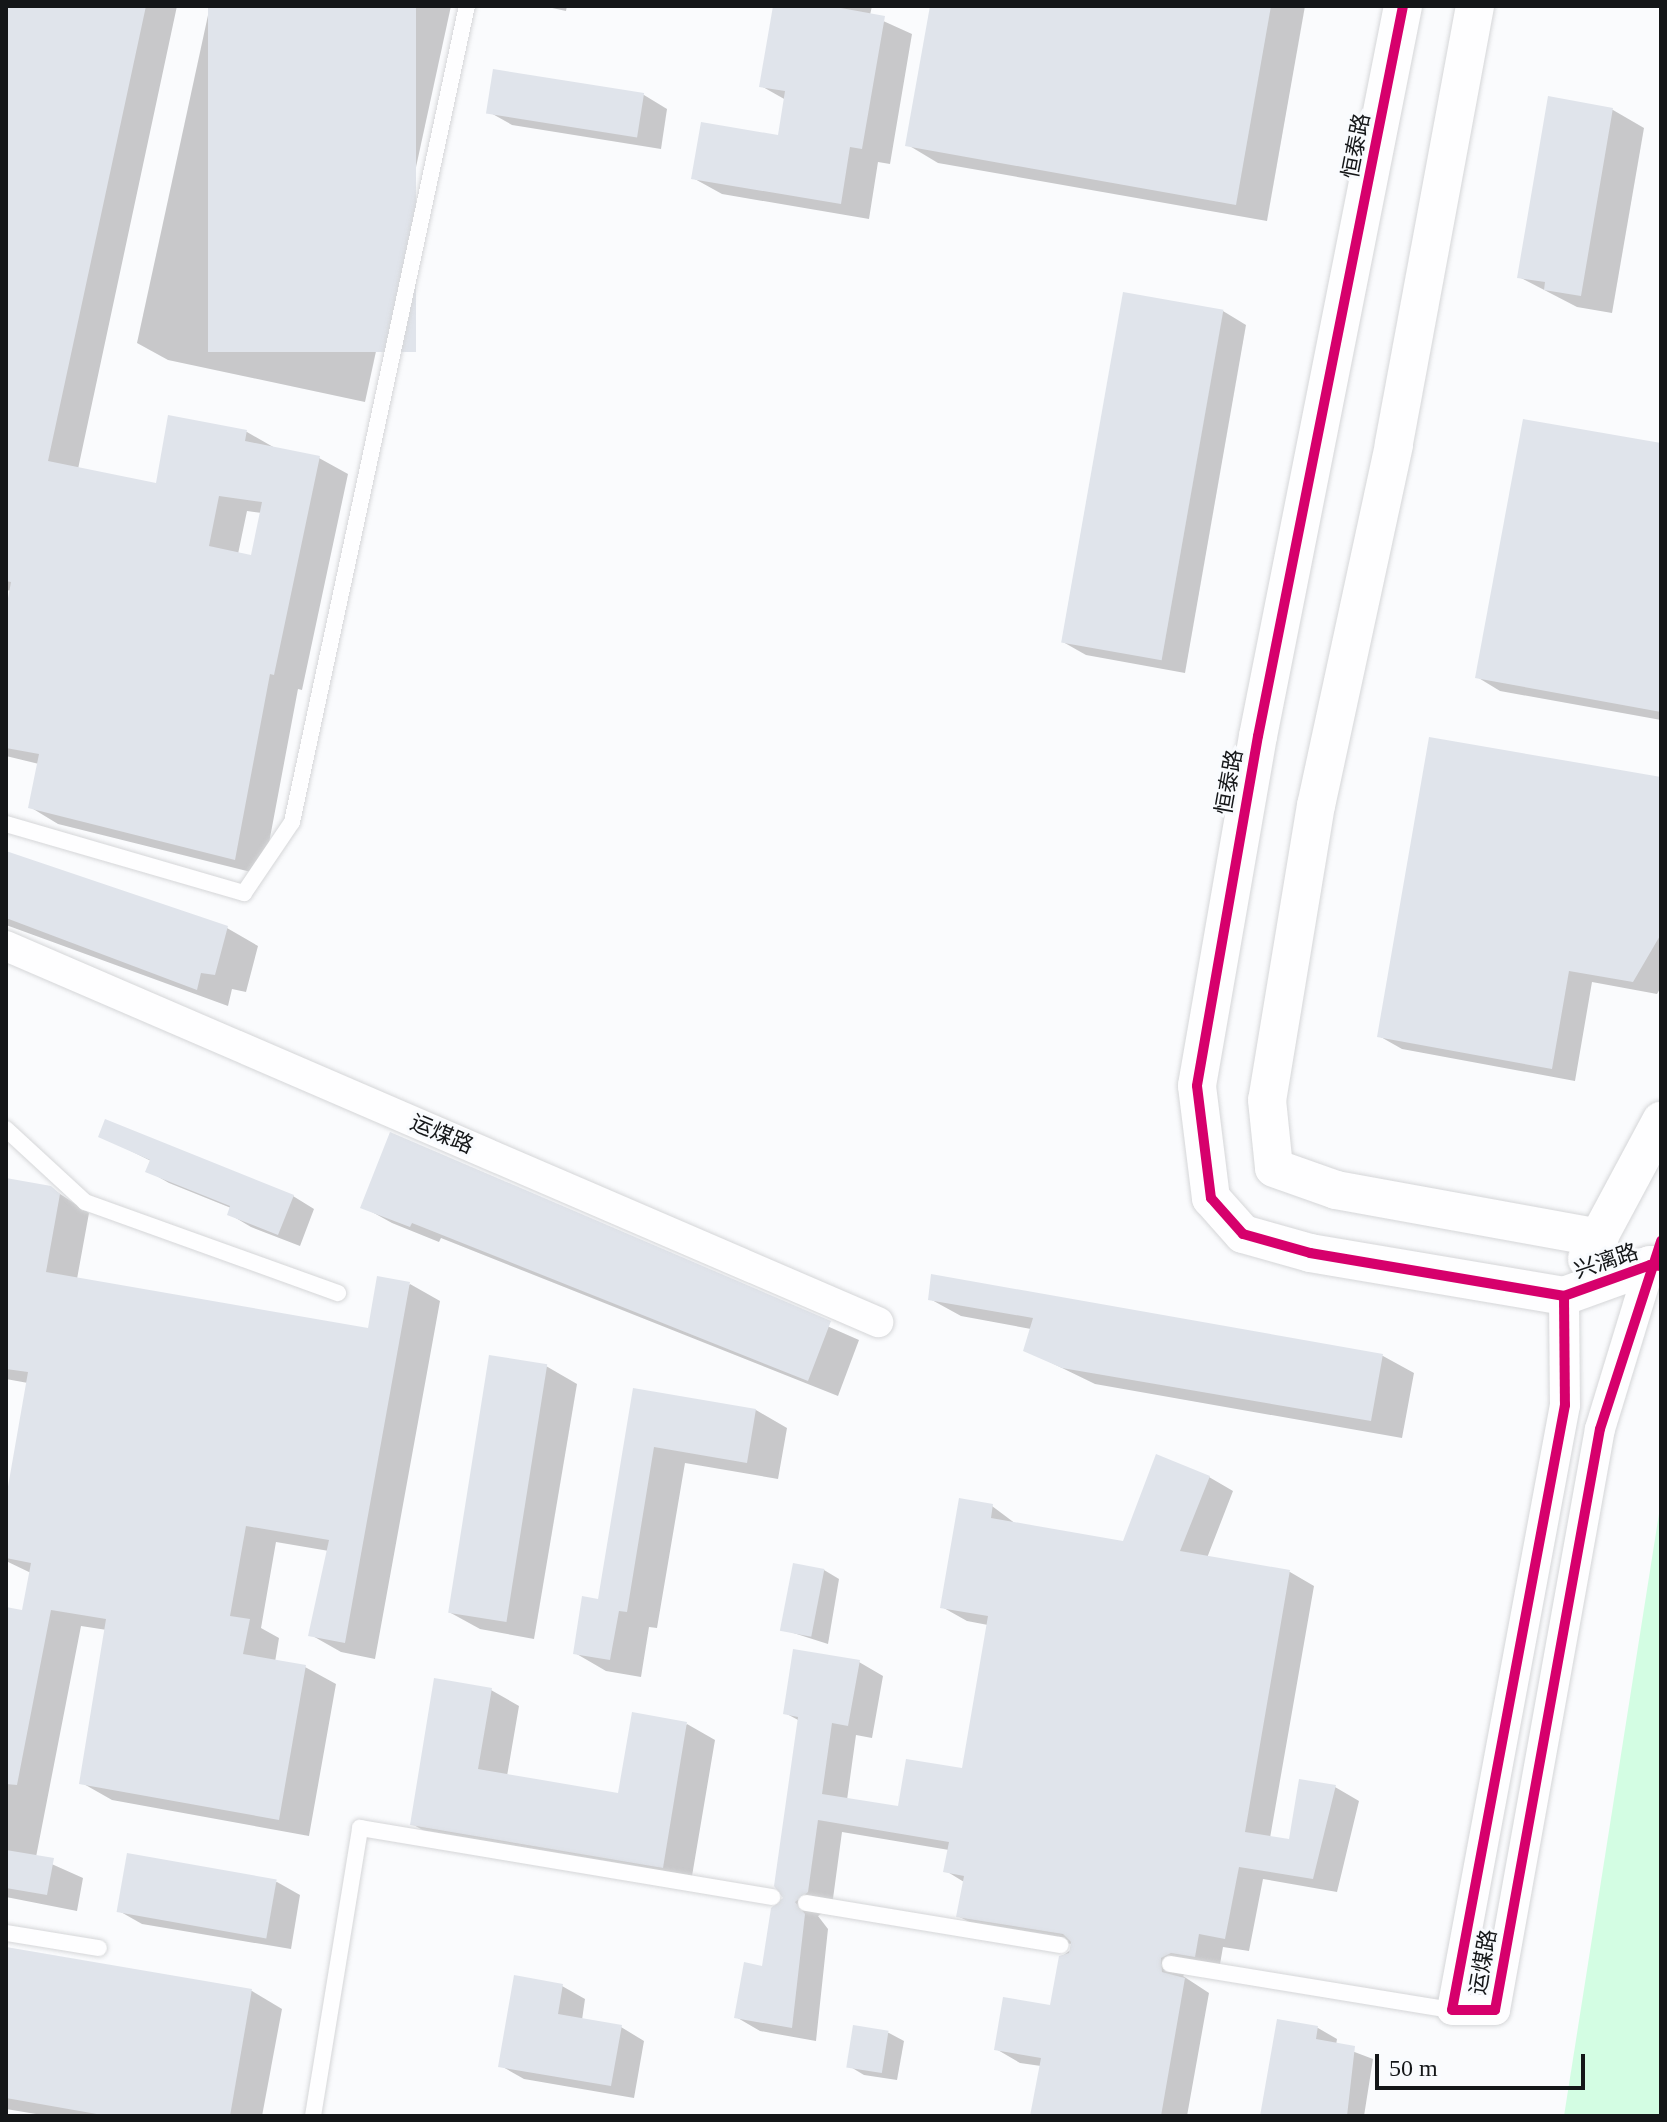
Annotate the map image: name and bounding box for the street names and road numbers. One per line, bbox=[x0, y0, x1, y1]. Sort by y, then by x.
street label: 恒泰路 bbox=[1337, 111, 1375, 181]
street label: 恒泰路 bbox=[1210, 747, 1248, 817]
street label: 运煤路 bbox=[406, 1109, 478, 1159]
street label: 兴漓路 bbox=[1571, 1238, 1641, 1284]
street label: 运煤路 bbox=[1464, 1927, 1502, 1997]

